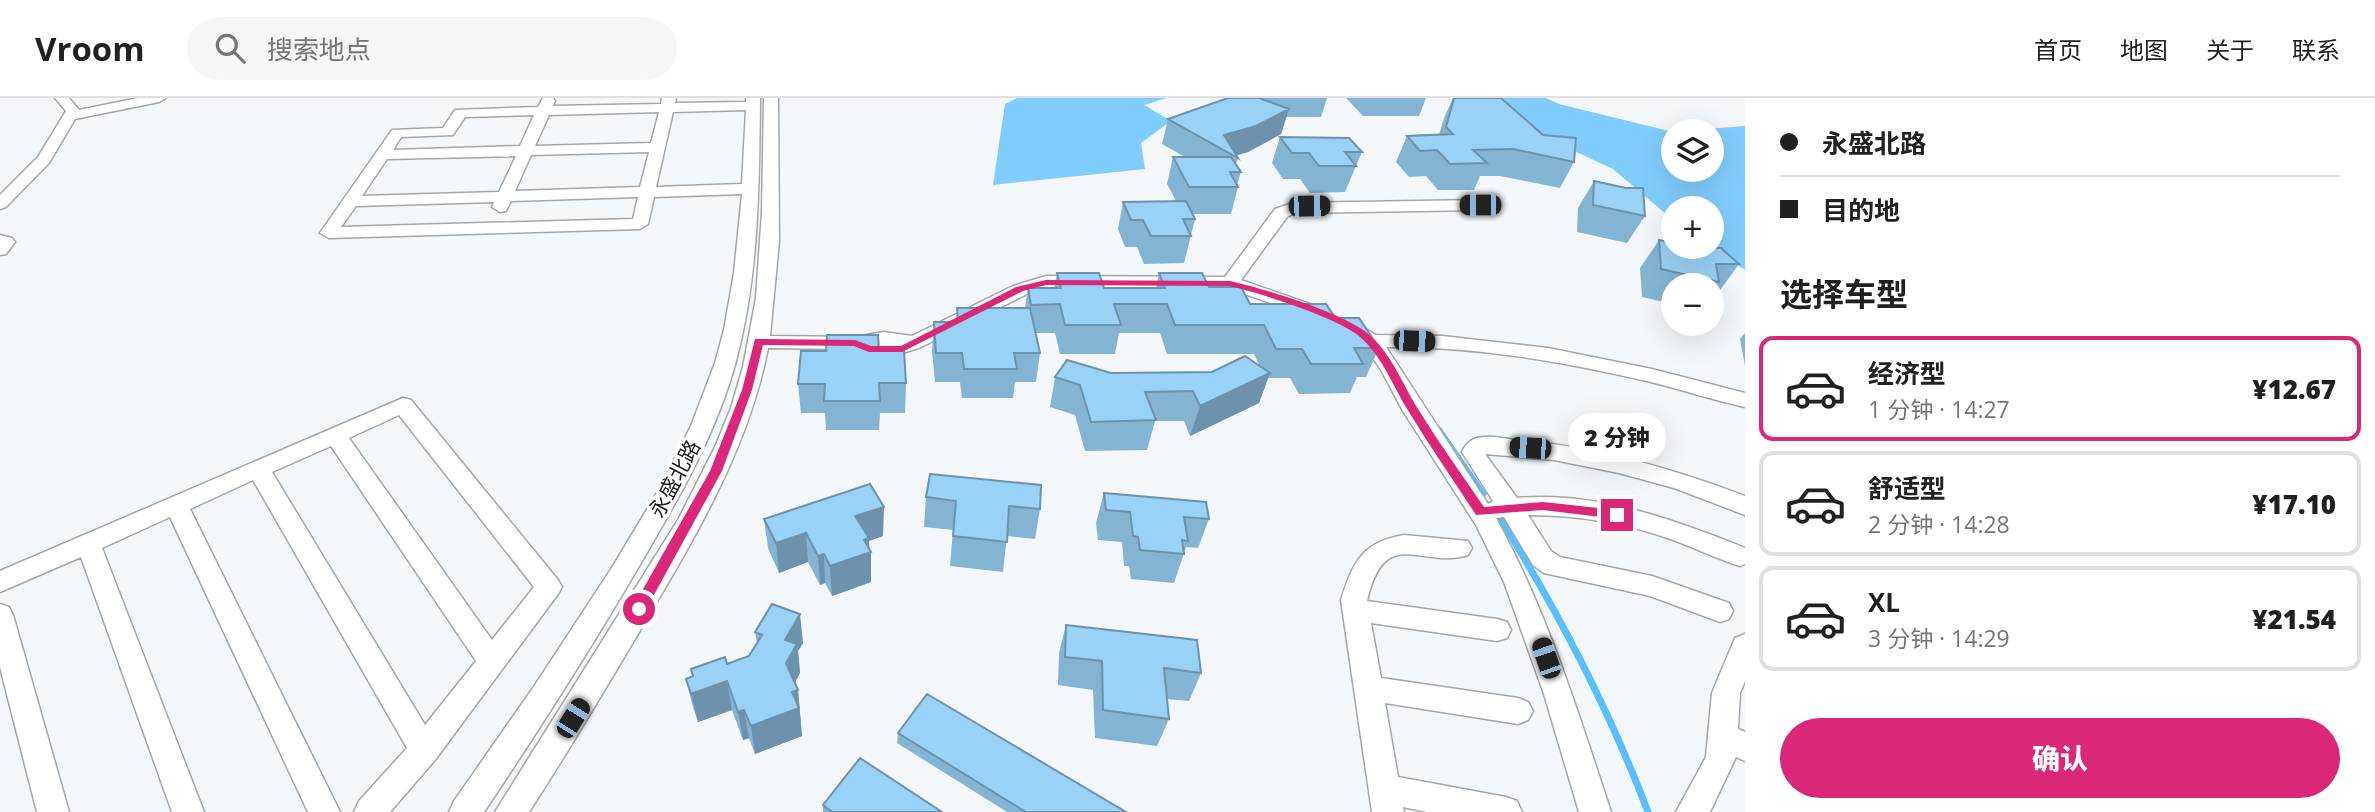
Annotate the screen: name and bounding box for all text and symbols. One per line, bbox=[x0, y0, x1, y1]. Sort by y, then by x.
search box bbox=[187, 17, 677, 80]
text: Vroom bbox=[35, 26, 145, 71]
icon: search bbox=[211, 29, 249, 67]
text: 搜索地点 bbox=[267, 31, 371, 67]
text: 首页 bbox=[2034, 33, 2082, 66]
text: 地图 bbox=[2120, 33, 2168, 66]
text: 关于 bbox=[2206, 33, 2254, 66]
text: 联系 bbox=[2292, 33, 2340, 66]
map controls bbox=[1661, 119, 1724, 336]
button: layers bbox=[1661, 119, 1724, 182]
text: 永盛北路 bbox=[1822, 125, 1926, 161]
text: 目的地 bbox=[1822, 192, 1900, 228]
car bbox=[1288, 195, 1331, 217]
car bbox=[1460, 195, 1502, 216]
button: + bbox=[1661, 196, 1724, 259]
text: 选择车型 bbox=[1780, 272, 1908, 315]
button: − bbox=[1661, 273, 1724, 336]
car bbox=[1393, 330, 1436, 352]
text: 经济型 bbox=[1868, 355, 1946, 391]
icon: car bbox=[1784, 357, 1847, 420]
text: ¥12.67 bbox=[2252, 371, 2336, 407]
text: 1 分钟 · 14:27 bbox=[1868, 393, 2010, 425]
callout: 2 分钟 bbox=[1568, 414, 1666, 462]
text: 2 分钟 bbox=[1584, 421, 1650, 453]
street label: 永盛北路 bbox=[642, 435, 706, 522]
car bbox=[1509, 436, 1552, 460]
text: 舒适型 bbox=[1868, 470, 1946, 506]
icon: car bbox=[1784, 472, 1847, 535]
text: ¥17.10 bbox=[2252, 486, 2336, 522]
route end bbox=[1601, 499, 1633, 531]
text: 2 分钟 · 14:28 bbox=[1868, 508, 2010, 540]
text: XL bbox=[1868, 584, 1900, 620]
icon: car bbox=[1784, 587, 1847, 650]
route start bbox=[623, 593, 655, 625]
text: ¥21.54 bbox=[2252, 601, 2336, 637]
text: 3 分钟 · 14:29 bbox=[1868, 622, 2010, 654]
car bbox=[1530, 635, 1563, 681]
car bbox=[553, 695, 594, 741]
button: 确认 bbox=[1780, 718, 2340, 798]

